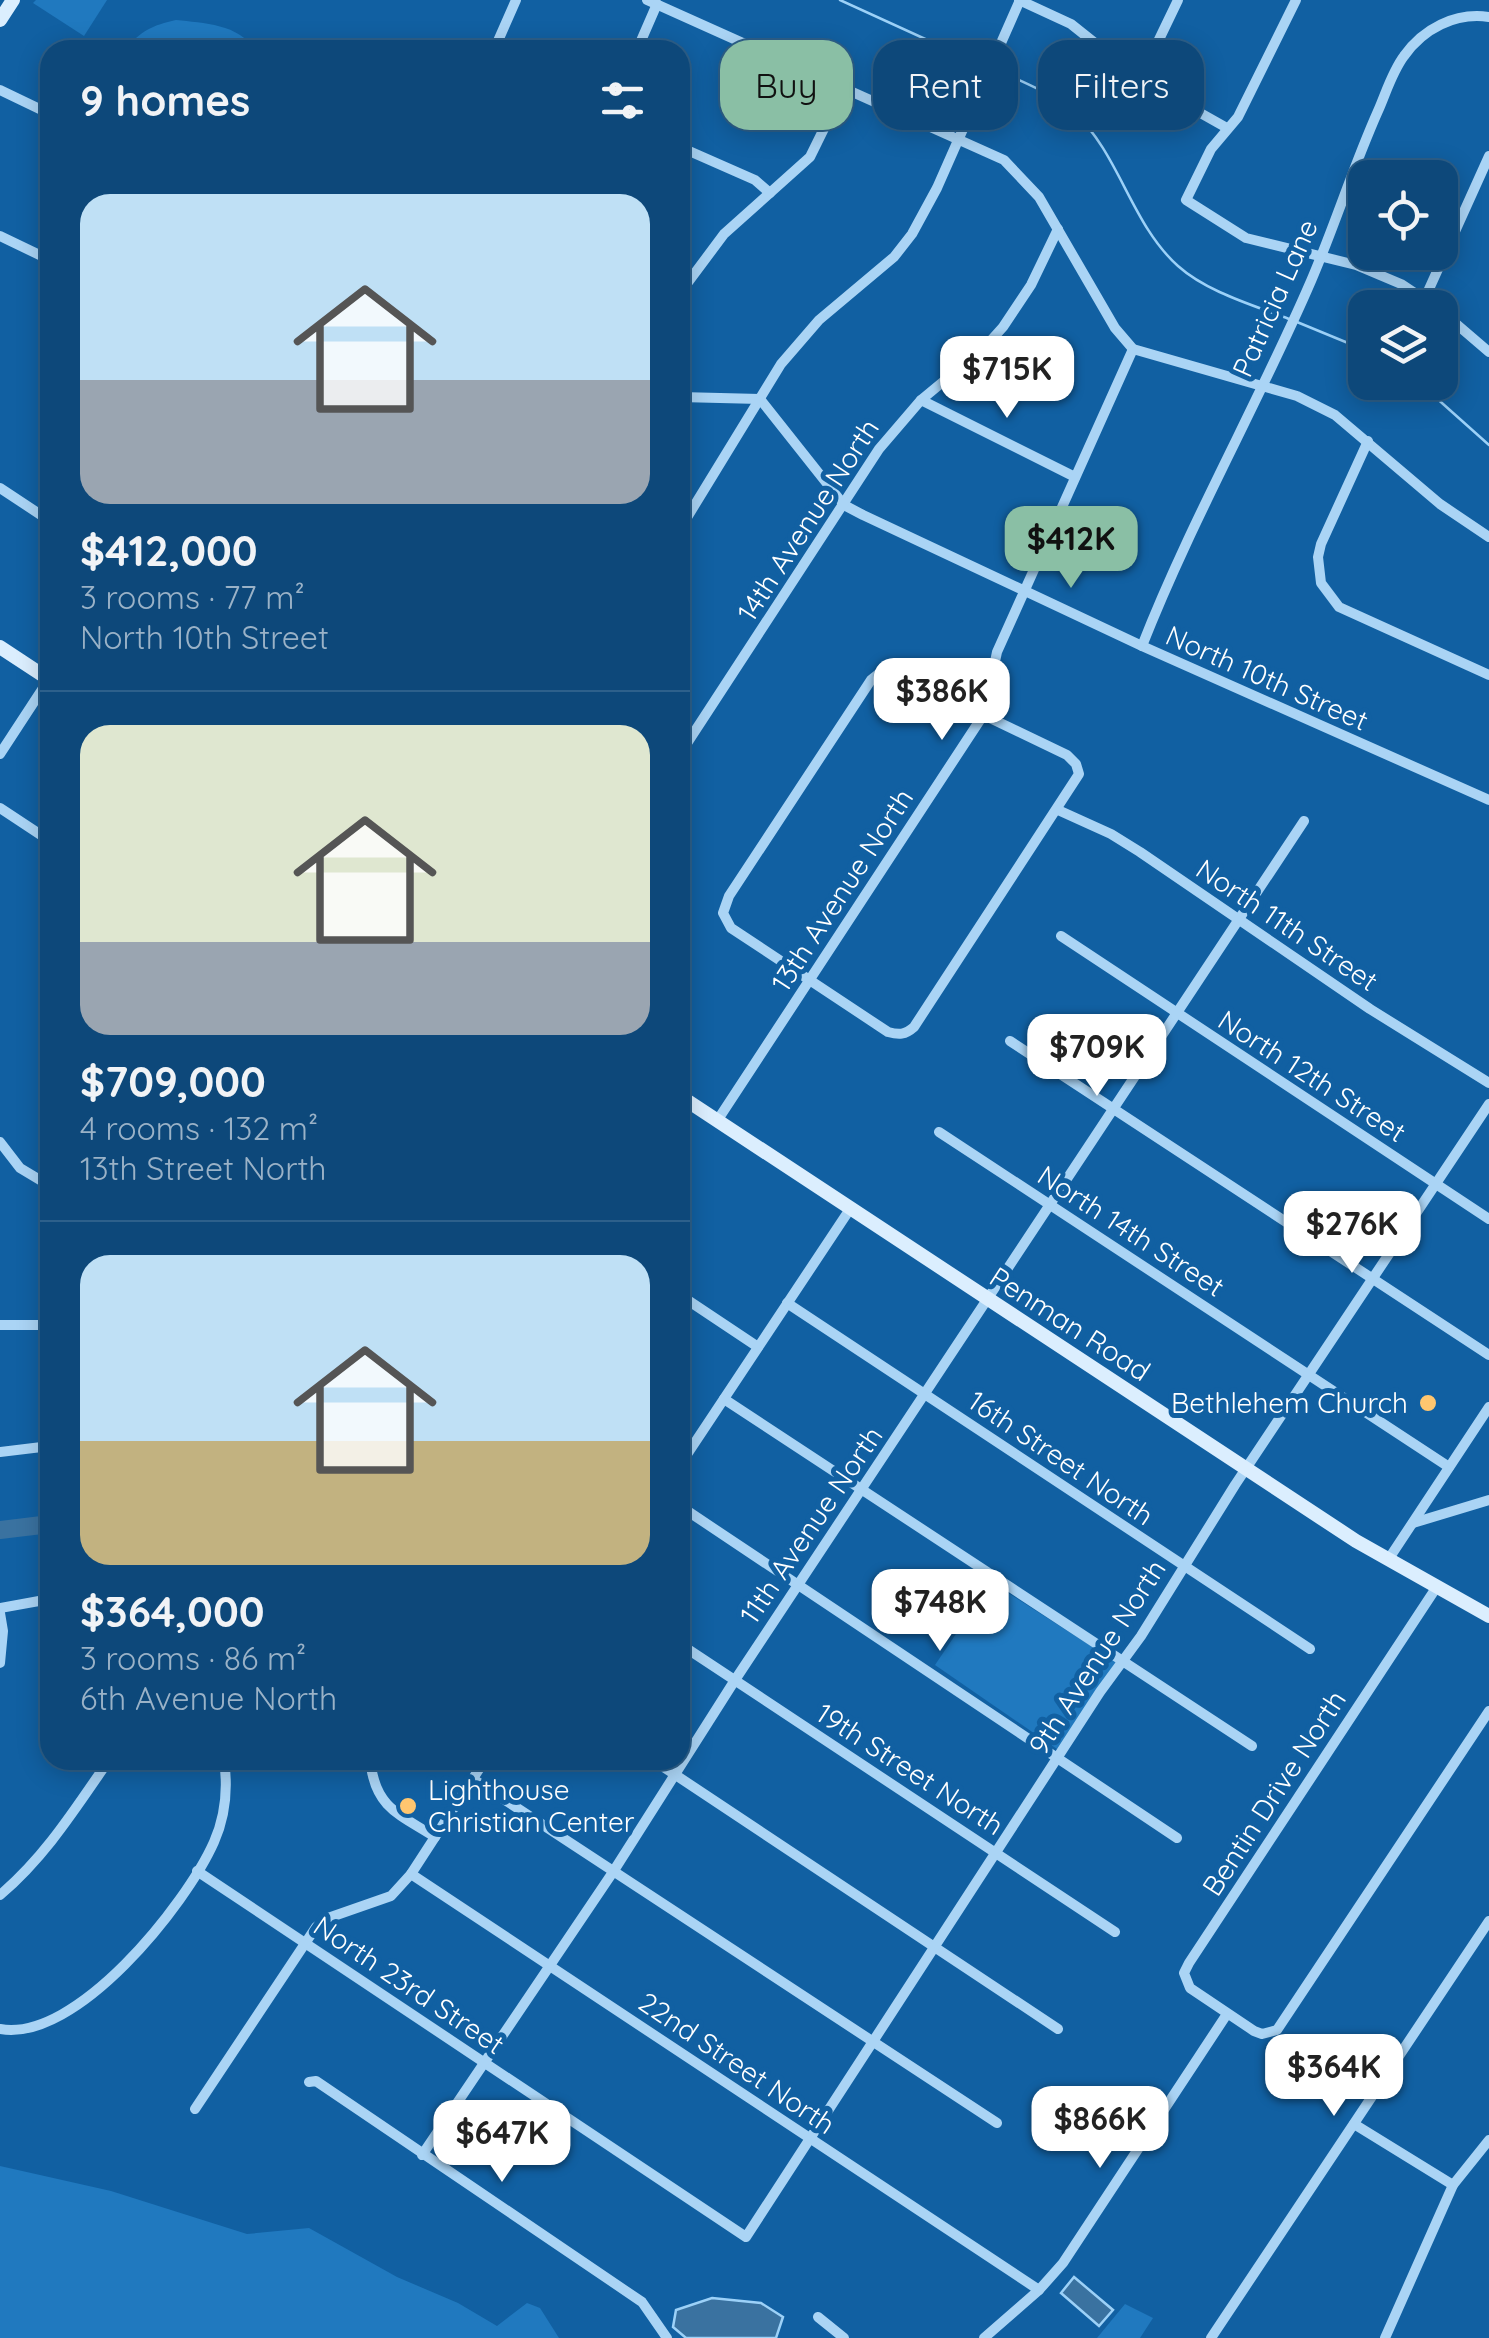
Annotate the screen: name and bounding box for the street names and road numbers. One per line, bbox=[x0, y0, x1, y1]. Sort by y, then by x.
street label: Patricia Lane bbox=[1224, 214, 1325, 382]
street label: 14th Avenue North bbox=[729, 412, 886, 628]
street label: North 10th Street bbox=[1161, 617, 1374, 738]
street label: 13th Avenue North bbox=[763, 782, 920, 998]
street label: North 11th Street bbox=[1190, 851, 1385, 998]
street label: North 12th Street bbox=[1212, 1002, 1413, 1149]
street label: North 14th Street bbox=[1031, 1157, 1231, 1304]
street label: Penman Road bbox=[983, 1259, 1157, 1388]
street label: 16th Street North bbox=[962, 1383, 1161, 1533]
street label: 11th Avenue North bbox=[732, 1419, 890, 1630]
street label: 9th Avenue North bbox=[1020, 1553, 1173, 1761]
street label: Bentin Drive North bbox=[1194, 1683, 1353, 1902]
street label: 19th Street North bbox=[810, 1695, 1011, 1842]
street label: North 23rd Street bbox=[307, 1908, 511, 2061]
street label: 22nd Street North bbox=[632, 1984, 842, 2141]

